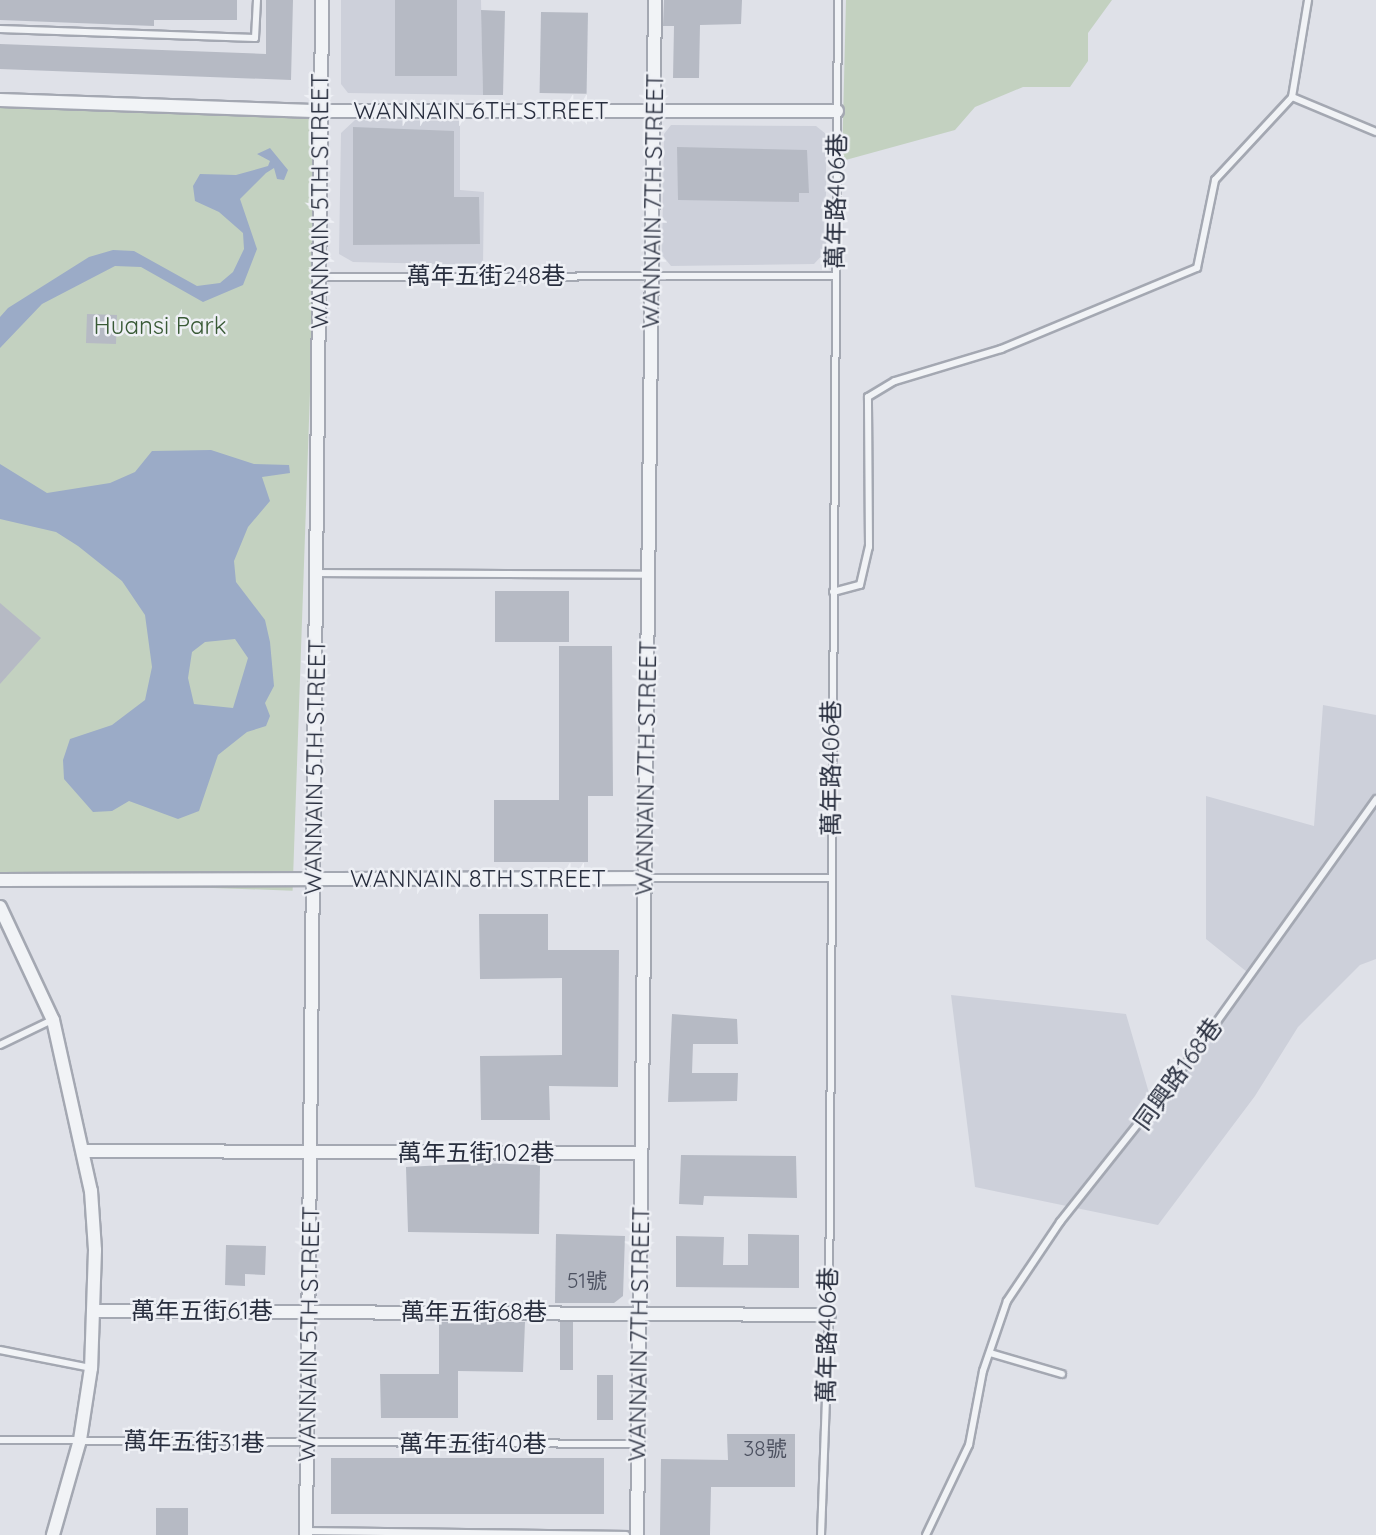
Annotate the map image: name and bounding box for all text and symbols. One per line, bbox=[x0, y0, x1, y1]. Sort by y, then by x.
street label: WANNAIN 5TH STREET bbox=[306, 73, 334, 329]
street label: WANNAIN 7TH STREET bbox=[636, 73, 670, 329]
street label: WANNAIN 6TH STREET bbox=[353, 97, 609, 125]
street label: 萬年路406巷 bbox=[820, 133, 852, 269]
street label: 萬年五街248巷 bbox=[407, 262, 565, 290]
park label: Huansi Park bbox=[93, 312, 227, 340]
street label: WANNAIN 5TH STREET bbox=[298, 639, 332, 895]
street label: WANNAIN 7TH STREET bbox=[629, 640, 663, 896]
street label: 萬年路406巷 bbox=[817, 700, 845, 836]
street label: WANNAIN 8TH STREET bbox=[350, 865, 606, 893]
street label: 同興路168巷 bbox=[1128, 1013, 1228, 1135]
street label: 萬年五街102巷 bbox=[398, 1139, 554, 1167]
street label: WANNAIN 5TH STREET bbox=[292, 1206, 326, 1462]
street label: WANNAIN 7TH STREET bbox=[622, 1206, 656, 1462]
house number: 51號 bbox=[567, 1267, 607, 1293]
street label: 萬年路406巷 bbox=[811, 1267, 843, 1403]
street label: 萬年五街61巷 bbox=[131, 1297, 273, 1325]
street label: 萬年五街68巷 bbox=[401, 1298, 547, 1326]
street label: 萬年五街31巷 bbox=[123, 1426, 265, 1458]
street label: 萬年五街40巷 bbox=[400, 1430, 546, 1458]
house number: 38號 bbox=[743, 1435, 787, 1461]

